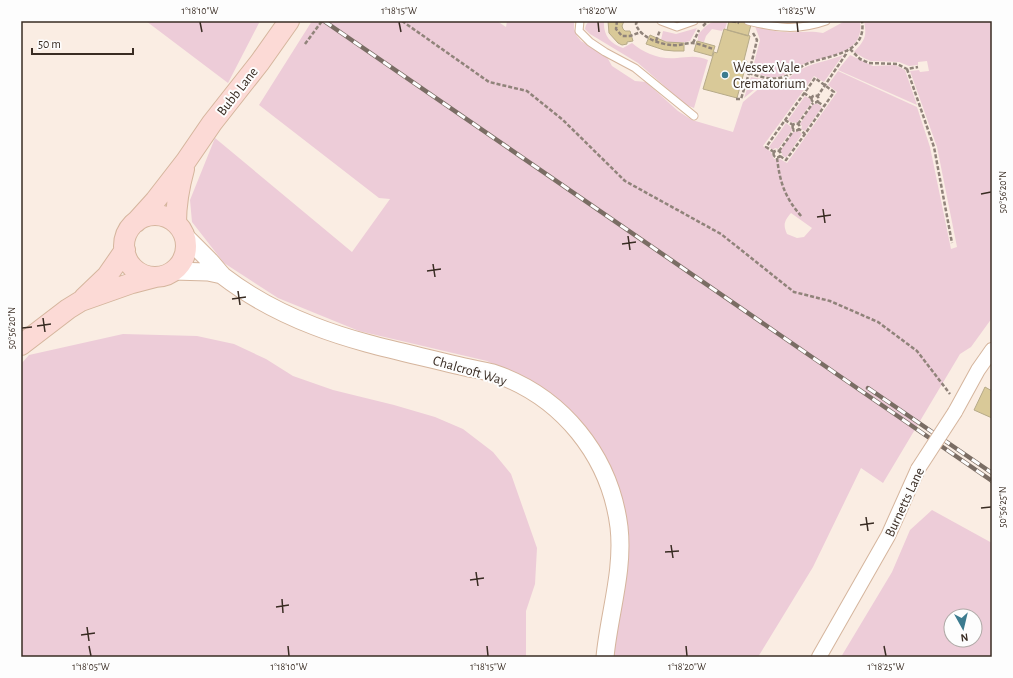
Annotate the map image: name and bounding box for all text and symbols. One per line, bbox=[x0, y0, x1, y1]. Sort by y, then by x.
text: 1°18'10"W bbox=[182, 6, 218, 16]
text: 1°18'15"W bbox=[381, 6, 417, 16]
text: 1°18'20"W bbox=[579, 6, 617, 16]
text: 1°18'25"W bbox=[779, 6, 815, 16]
scale bar bbox=[32, 30, 133, 56]
text: 50 m bbox=[38, 38, 61, 50]
place label: Wessex Vale Crematorium bbox=[733, 61, 806, 91]
street label: Bubb Lane bbox=[215, 65, 261, 118]
marker: Wessex Vale Crematorium bbox=[720, 70, 730, 80]
text: 50°56'20"N bbox=[998, 171, 1008, 213]
text: 50°56'20"N bbox=[7, 307, 17, 349]
street label: Chalcroft Way bbox=[431, 354, 508, 388]
street label: Burnetts Lane bbox=[883, 465, 927, 539]
text: 50°56'25"N bbox=[998, 486, 1008, 528]
north arrow bbox=[943, 608, 983, 648]
text: N bbox=[960, 631, 969, 643]
text: 1°18'05"W bbox=[72, 662, 110, 672]
text: 1°18'10"W bbox=[271, 662, 307, 672]
text: 1°18'15"W bbox=[470, 662, 506, 672]
text: 1°18'20"W bbox=[668, 662, 706, 672]
text: 1°18'25"W bbox=[868, 662, 904, 672]

